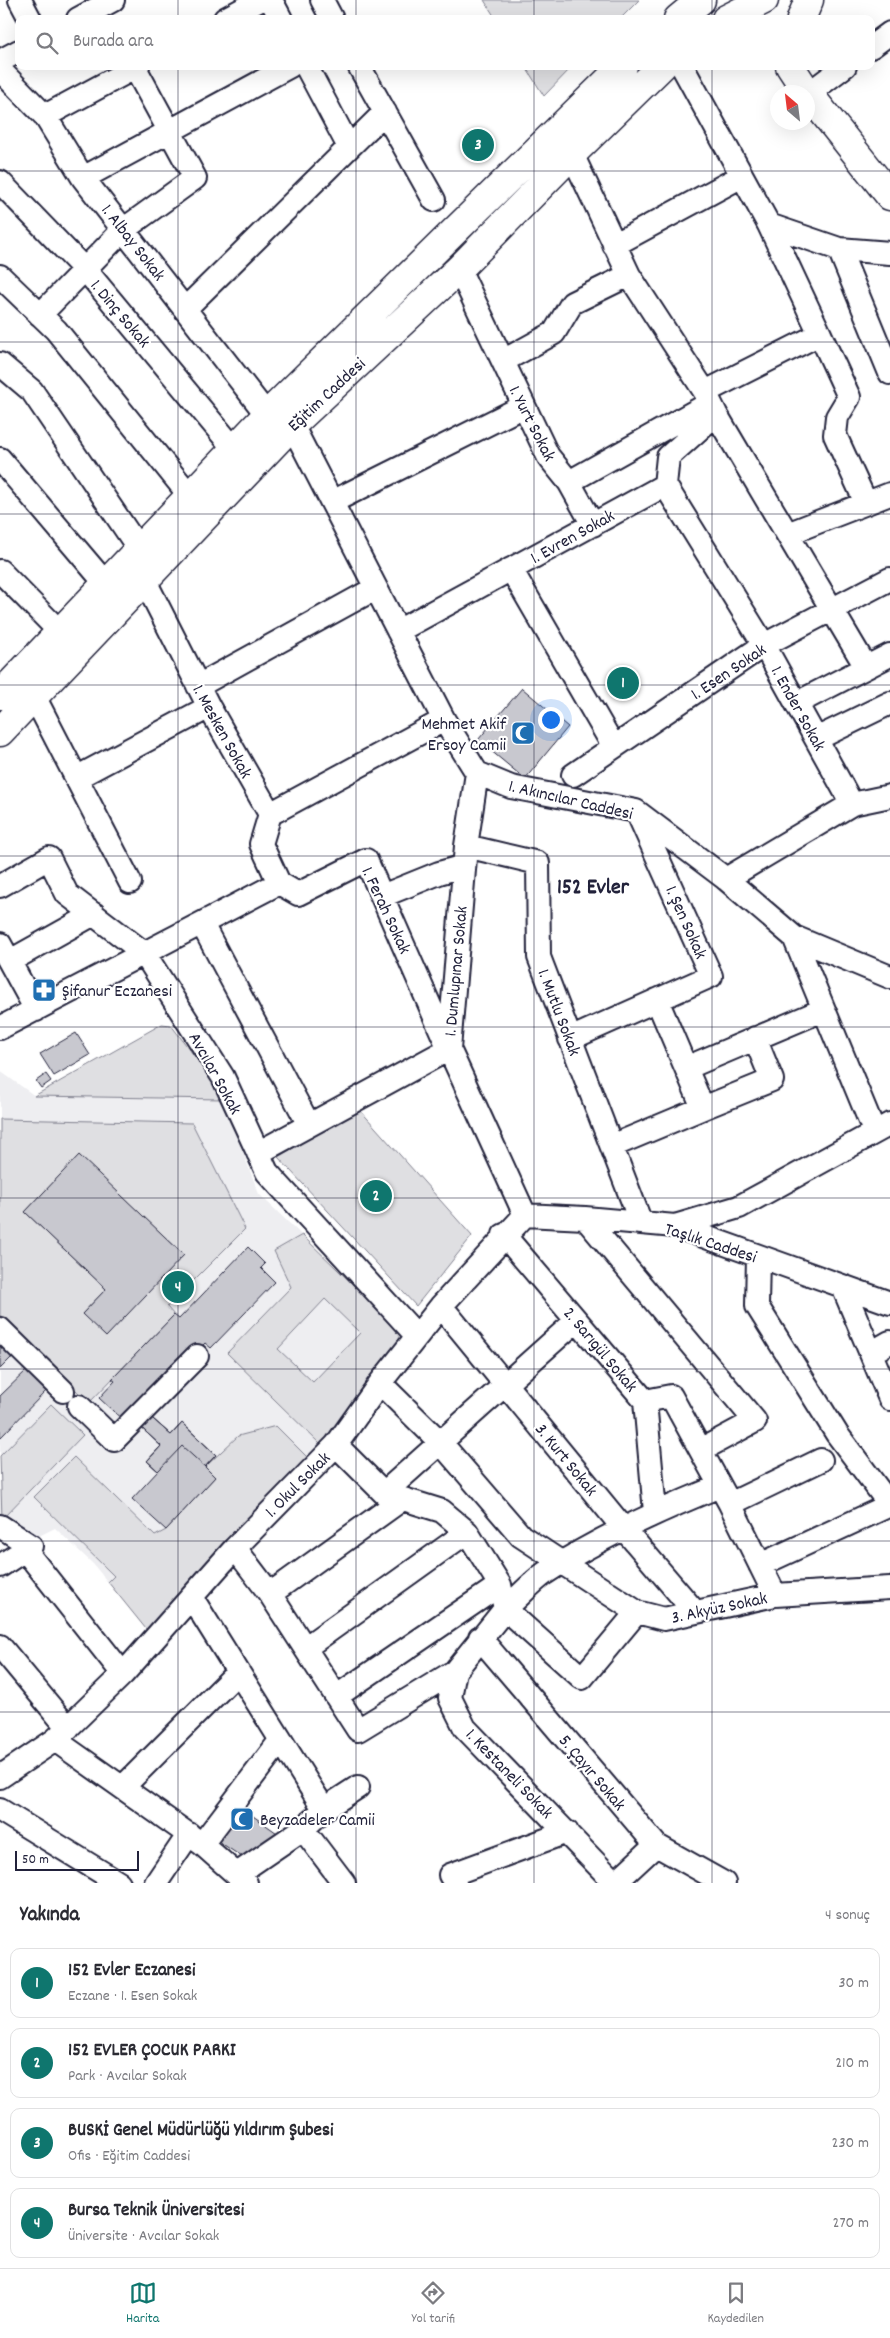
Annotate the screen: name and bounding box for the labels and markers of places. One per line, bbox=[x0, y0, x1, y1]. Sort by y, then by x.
pin: 3 bbox=[462, 126, 494, 164]
pin: 1 bbox=[607, 664, 639, 702]
place label: Mehmet Akif Ersoy Camii bbox=[421, 713, 507, 759]
mosque icon: Mehmet Akif Ersoy Camii bbox=[510, 720, 536, 746]
pharmacy icon: Şifanur Eczanesi bbox=[31, 977, 57, 1003]
place label: Şifanur Eczanesi bbox=[62, 980, 172, 1005]
pin: 2 bbox=[360, 1177, 392, 1215]
pin: 4 bbox=[162, 1268, 194, 1306]
mosque icon: Beyzadeler Camii bbox=[229, 1806, 255, 1832]
place label: Beyzadeler Camii bbox=[260, 1809, 375, 1834]

